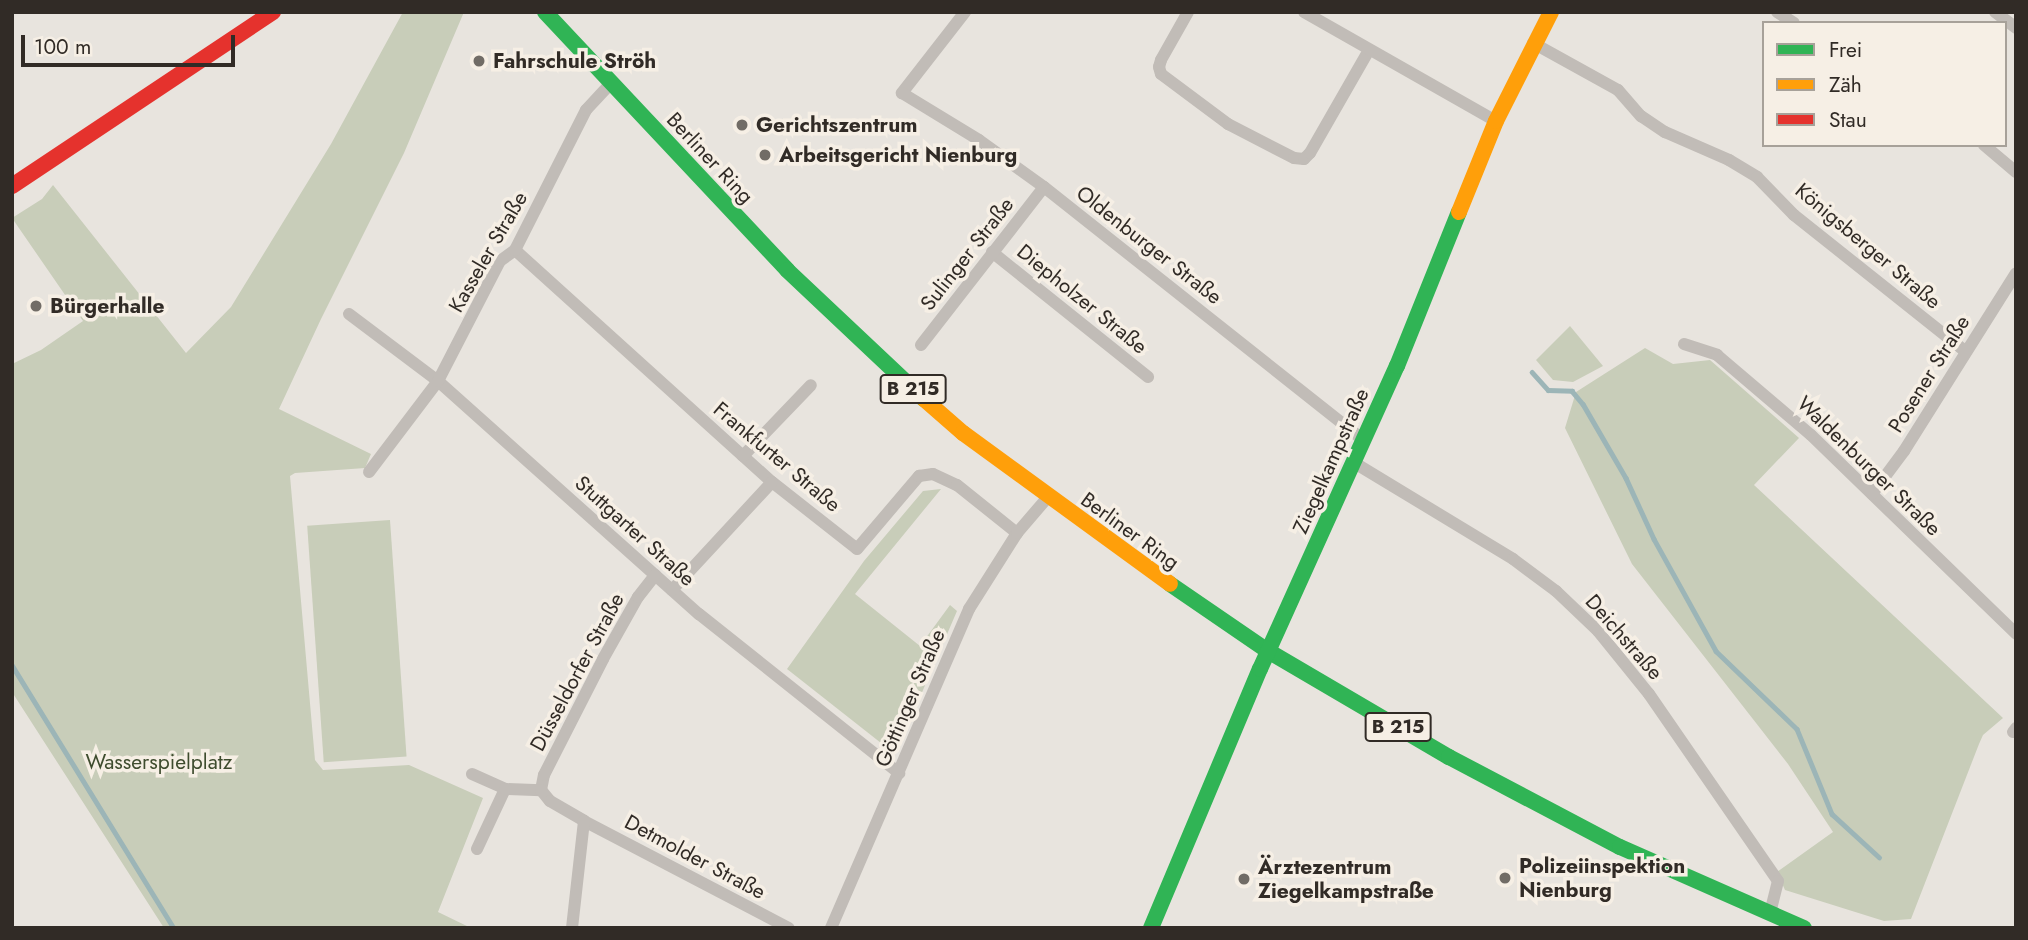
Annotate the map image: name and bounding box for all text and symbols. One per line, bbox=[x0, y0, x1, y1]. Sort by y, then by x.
scale bar bbox=[24, 21, 238, 65]
legend bbox=[1762, 21, 2007, 147]
text: 100 m bbox=[34, 32, 91, 62]
text: Frei bbox=[1829, 35, 1862, 65]
place label: Fahrschule Ströh bbox=[493, 48, 656, 74]
marker: Fahrschule Ströh bbox=[471, 53, 487, 69]
text: Zäh bbox=[1829, 70, 1862, 100]
text: Stau bbox=[1829, 105, 1867, 135]
street label: Berliner Ring bbox=[661, 107, 759, 209]
place label: Gerichtszentrum bbox=[756, 112, 917, 138]
marker: Gerichtszentrum bbox=[734, 117, 750, 133]
place label: Arbeitsgericht Nienburg bbox=[779, 142, 1017, 168]
marker: Arbeitsgericht Nienburg bbox=[757, 147, 773, 163]
street label: Königsberger Straße bbox=[1790, 178, 1946, 314]
street label: Oldenburger Straße bbox=[1071, 180, 1227, 310]
street label: Kasseler Straße bbox=[443, 187, 533, 317]
street label: Sulinger Straße bbox=[915, 192, 1019, 316]
street label: Diepholzer Straße bbox=[1012, 239, 1152, 359]
place label: Bürgerhalle bbox=[50, 293, 164, 319]
marker: Bürgerhalle bbox=[28, 298, 44, 314]
street label: Posener Straße bbox=[1883, 311, 1975, 437]
road number: B 215 bbox=[878, 374, 948, 404]
street label: Ziegelkampstraße bbox=[1288, 384, 1374, 538]
street label: Waldenburger Straße bbox=[1792, 391, 1946, 541]
street label: Frankfurter Straße bbox=[708, 397, 846, 517]
street label: Stuttgarter Straße bbox=[570, 471, 700, 591]
street label: Berliner Ring bbox=[1076, 487, 1184, 575]
street label: Düsseldorfer Straße bbox=[525, 589, 629, 755]
street label: Deichstraße bbox=[1580, 589, 1668, 685]
street label: Göttinger Straße bbox=[870, 625, 950, 771]
road number: B 215 bbox=[1363, 712, 1433, 742]
park label: Wasserspielplatz bbox=[86, 749, 232, 775]
street label: Detmolder Straße bbox=[620, 809, 770, 905]
place label: Polizeiinspektion Nienburg bbox=[1519, 853, 1685, 903]
place label: Ärztezentrum Ziegelkampstraße bbox=[1258, 854, 1434, 904]
marker: Polizeiinspektion Nienburg bbox=[1497, 870, 1513, 886]
marker: Ärztezentrum Ziegelkampstraße bbox=[1236, 871, 1252, 887]

